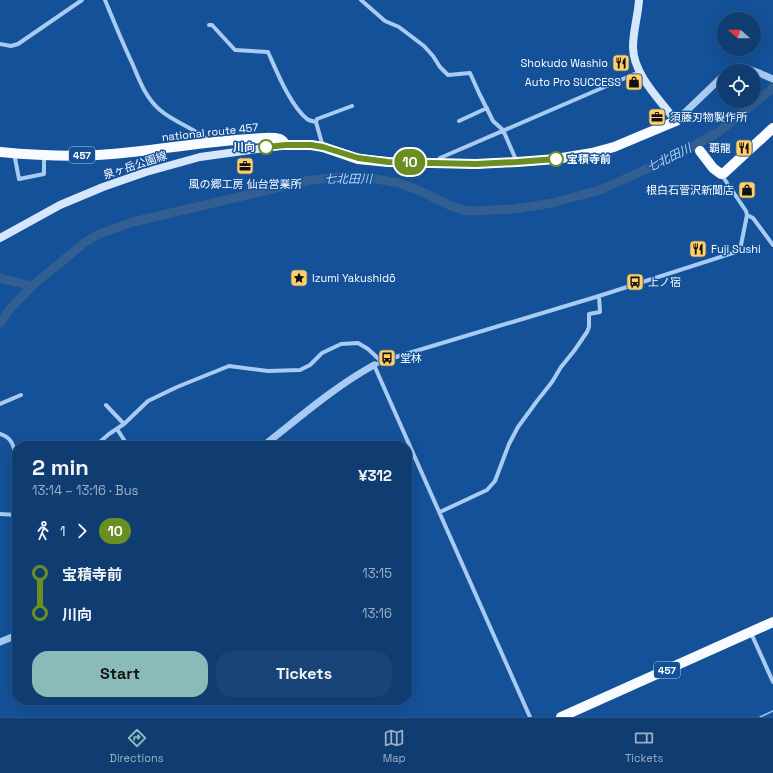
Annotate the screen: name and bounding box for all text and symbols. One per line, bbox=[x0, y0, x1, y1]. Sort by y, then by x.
north arrow bbox=[717, 12, 761, 56]
map controls bbox=[717, 12, 761, 108]
restaurant icon: Shokudo Washio bbox=[611, 53, 631, 73]
place label: Shokudo Washio bbox=[521, 56, 608, 70]
button: locate bbox=[717, 64, 761, 108]
shop icon: Auto Pro SUCCESS bbox=[624, 72, 644, 92]
place label: Auto Pro SUCCESS bbox=[525, 75, 621, 89]
office icon: 須藤刃物製作所 bbox=[647, 107, 667, 127]
place label: 須藤刃物製作所 bbox=[670, 110, 748, 124]
street label: national route 457 bbox=[161, 120, 259, 144]
restaurant icon: 覇龍 bbox=[734, 138, 754, 158]
marker: 川向 bbox=[258, 139, 274, 155]
water label: 七北田川 bbox=[644, 139, 696, 176]
place label: 川向 bbox=[233, 140, 255, 154]
place label: 覇龍 bbox=[709, 141, 731, 155]
road number: 457 bbox=[69, 147, 95, 163]
street label: 泉ヶ岳公園線 bbox=[101, 148, 169, 182]
line badge: 10 bbox=[392, 149, 428, 175]
marker: 宝積寺前 bbox=[548, 151, 564, 167]
place label: 宝積寺前 bbox=[567, 152, 611, 166]
text: 10 bbox=[402, 153, 418, 171]
office icon: 風の郷工房 仙台営業所 bbox=[235, 156, 255, 176]
water label: 七北田川 bbox=[324, 171, 374, 187]
place label: 風の郷工房 仙台営業所 bbox=[189, 177, 302, 191]
shop icon: 根白石菅沢新聞店 bbox=[737, 180, 757, 200]
place label: 根白石菅沢新聞店 bbox=[646, 183, 734, 197]
restaurant icon: Fuji Sushi bbox=[688, 239, 708, 259]
place label: Fuji Sushi bbox=[711, 242, 761, 256]
place icon: Izumi Yakushidō bbox=[289, 268, 309, 288]
place label: Izumi Yakushidō bbox=[312, 271, 396, 285]
bus stop icon: 上ノ宿 bbox=[625, 272, 645, 292]
place label: 上ノ宿 bbox=[648, 275, 681, 289]
bus stop icon: 堂林 bbox=[377, 348, 397, 368]
place label: 堂林 bbox=[400, 351, 422, 365]
text: 2 min bbox=[32, 453, 89, 481]
text: ¥312 bbox=[358, 466, 392, 485]
text: 13:14 – 13:16 · Bus bbox=[32, 482, 138, 499]
icon: walk bbox=[32, 520, 54, 542]
icon: forward bbox=[71, 520, 93, 542]
text: 10 bbox=[107, 522, 123, 540]
text: 1 bbox=[60, 523, 65, 540]
text: 宝積寺前 bbox=[62, 565, 122, 584]
text: 13:15 bbox=[362, 565, 392, 582]
text: 川向 bbox=[62, 605, 92, 624]
text: 13:16 bbox=[362, 605, 392, 622]
button: Start bbox=[32, 651, 208, 697]
button: Tickets bbox=[216, 651, 392, 697]
road number: 457 bbox=[654, 662, 680, 678]
tab: Directions bbox=[110, 727, 164, 765]
tab: Map bbox=[383, 727, 406, 765]
tab: Tickets bbox=[625, 727, 663, 765]

